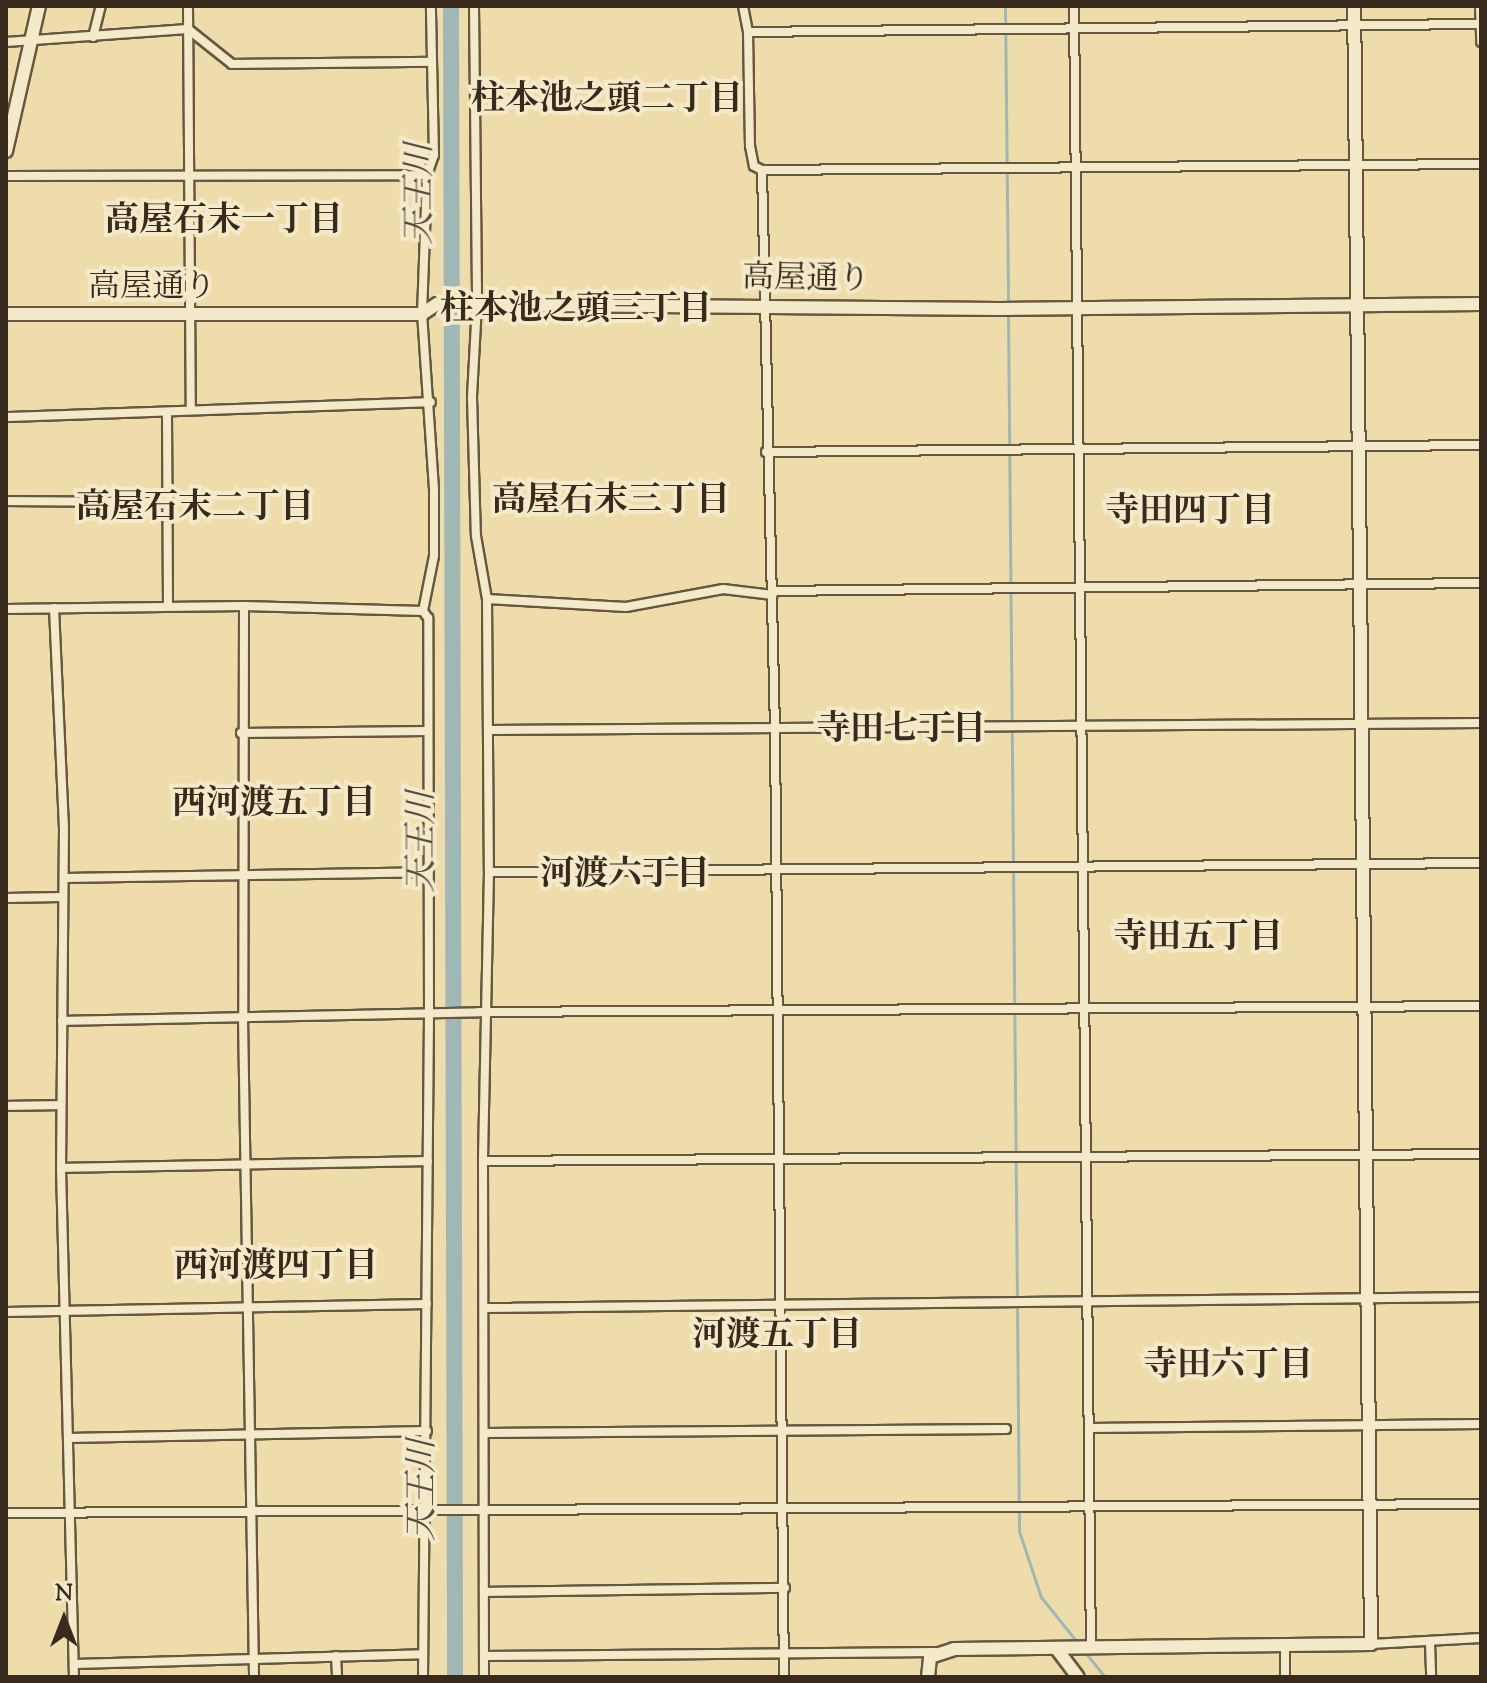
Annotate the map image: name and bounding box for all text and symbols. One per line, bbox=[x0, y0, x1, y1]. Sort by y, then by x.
district label: 柱本池之頭二丁目 bbox=[471, 81, 743, 121]
water label: 天王川 bbox=[401, 143, 441, 245]
district label: 高屋石末一丁目 bbox=[105, 202, 343, 242]
street label: 高屋通り bbox=[742, 260, 870, 300]
street label: 高屋通り bbox=[88, 269, 216, 307]
district label: 柱本池之頭三丁目 bbox=[440, 291, 712, 331]
district label: 高屋石末三丁目 bbox=[492, 482, 730, 522]
district label: 高屋石末二丁目 bbox=[76, 489, 314, 529]
district label: 寺田四丁目 bbox=[1105, 493, 1275, 533]
district label: 寺田七丁目 bbox=[816, 711, 986, 751]
district label: 西河渡五丁目 bbox=[172, 785, 376, 825]
water label: 天王川 bbox=[403, 791, 443, 893]
district label: 河渡六丁目 bbox=[540, 856, 710, 896]
district label: 寺田五丁目 bbox=[1113, 919, 1283, 959]
district label: 西河渡四丁目 bbox=[174, 1248, 378, 1288]
district label: 河渡五丁目 bbox=[692, 1317, 862, 1357]
district label: 寺田六丁目 bbox=[1143, 1347, 1313, 1387]
water label: 天王川 bbox=[404, 1439, 444, 1541]
north arrow bbox=[24, 1579, 104, 1659]
text: N bbox=[55, 1579, 73, 1611]

